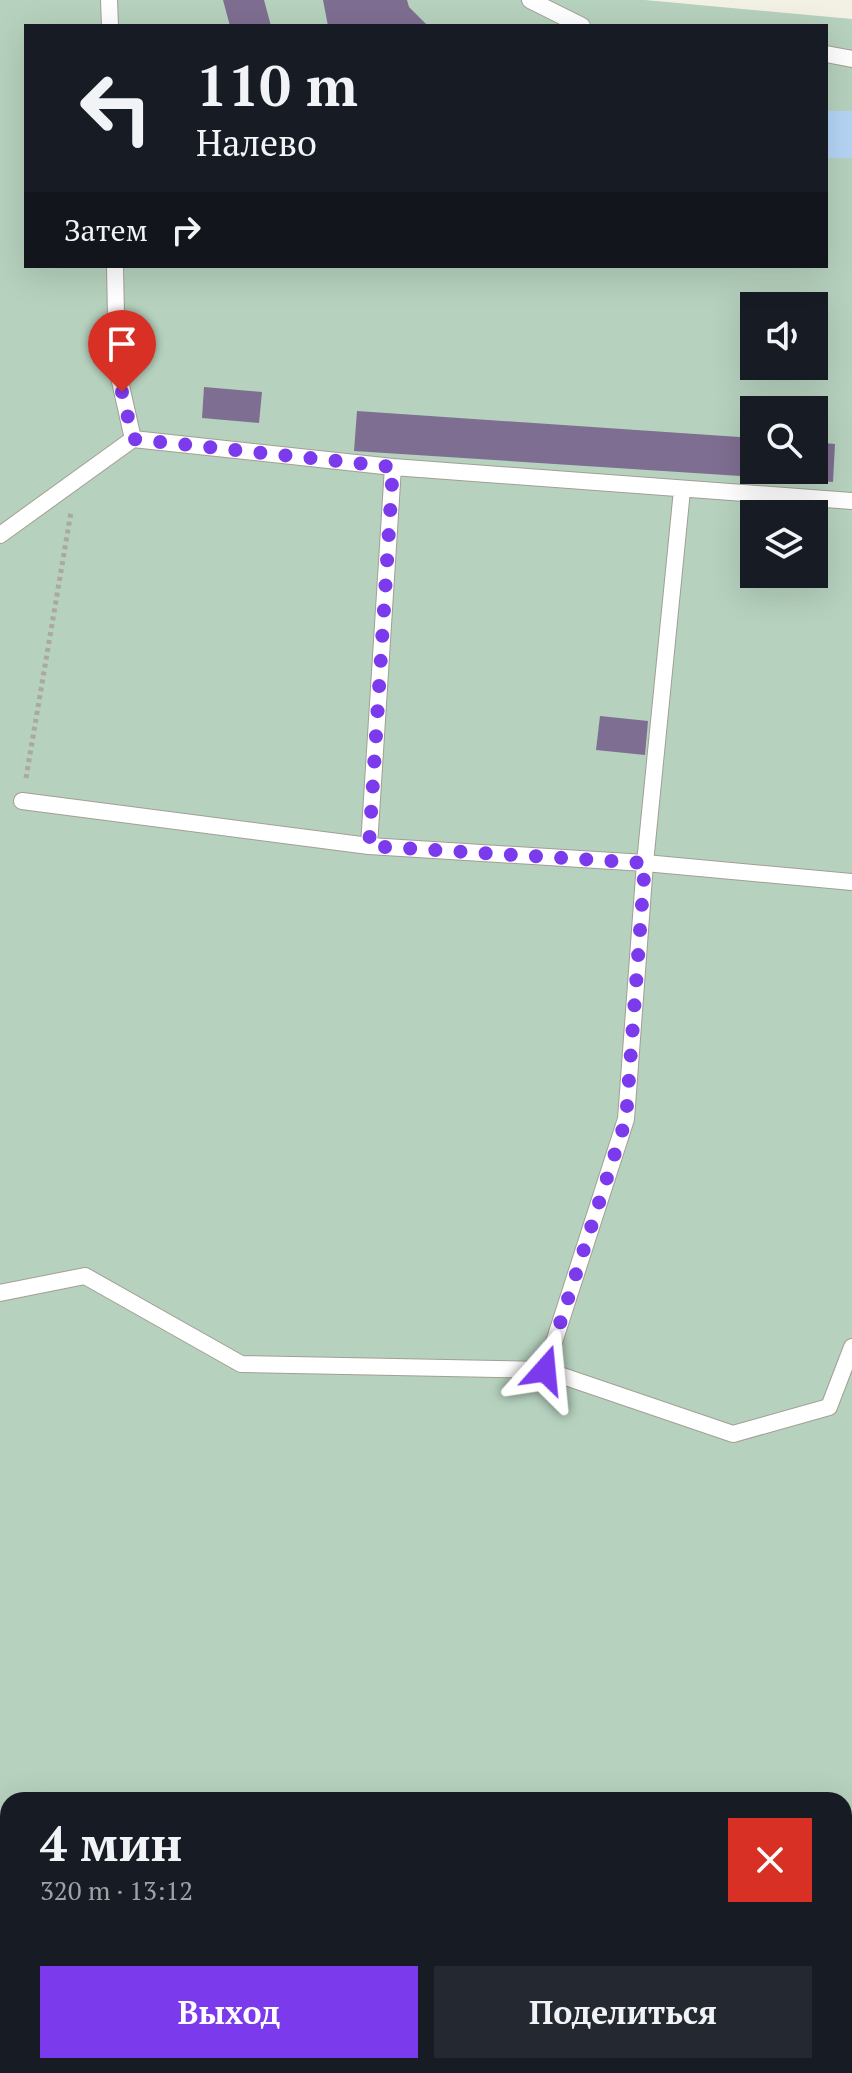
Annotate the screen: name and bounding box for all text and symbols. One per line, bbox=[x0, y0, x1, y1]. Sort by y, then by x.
text: 110 m bbox=[196, 48, 358, 122]
icon: left bbox=[64, 56, 168, 160]
text: Налево bbox=[196, 119, 317, 166]
icon: right bbox=[164, 208, 208, 252]
text: Затем bbox=[64, 210, 148, 250]
map controls bbox=[740, 292, 828, 588]
button: sound bbox=[740, 292, 828, 380]
pin bbox=[88, 310, 156, 392]
icon: arrive bbox=[100, 322, 144, 366]
button: search bbox=[740, 396, 828, 484]
button: layers bbox=[740, 500, 828, 588]
position arrow bbox=[503, 1328, 587, 1412]
text: 4 мин bbox=[40, 1811, 182, 1875]
button: close bbox=[728, 1818, 812, 1902]
text: 320 m · 13:12 bbox=[40, 1873, 193, 1907]
button: Выход bbox=[40, 1966, 418, 2058]
button: Поделиться bbox=[434, 1966, 812, 2058]

